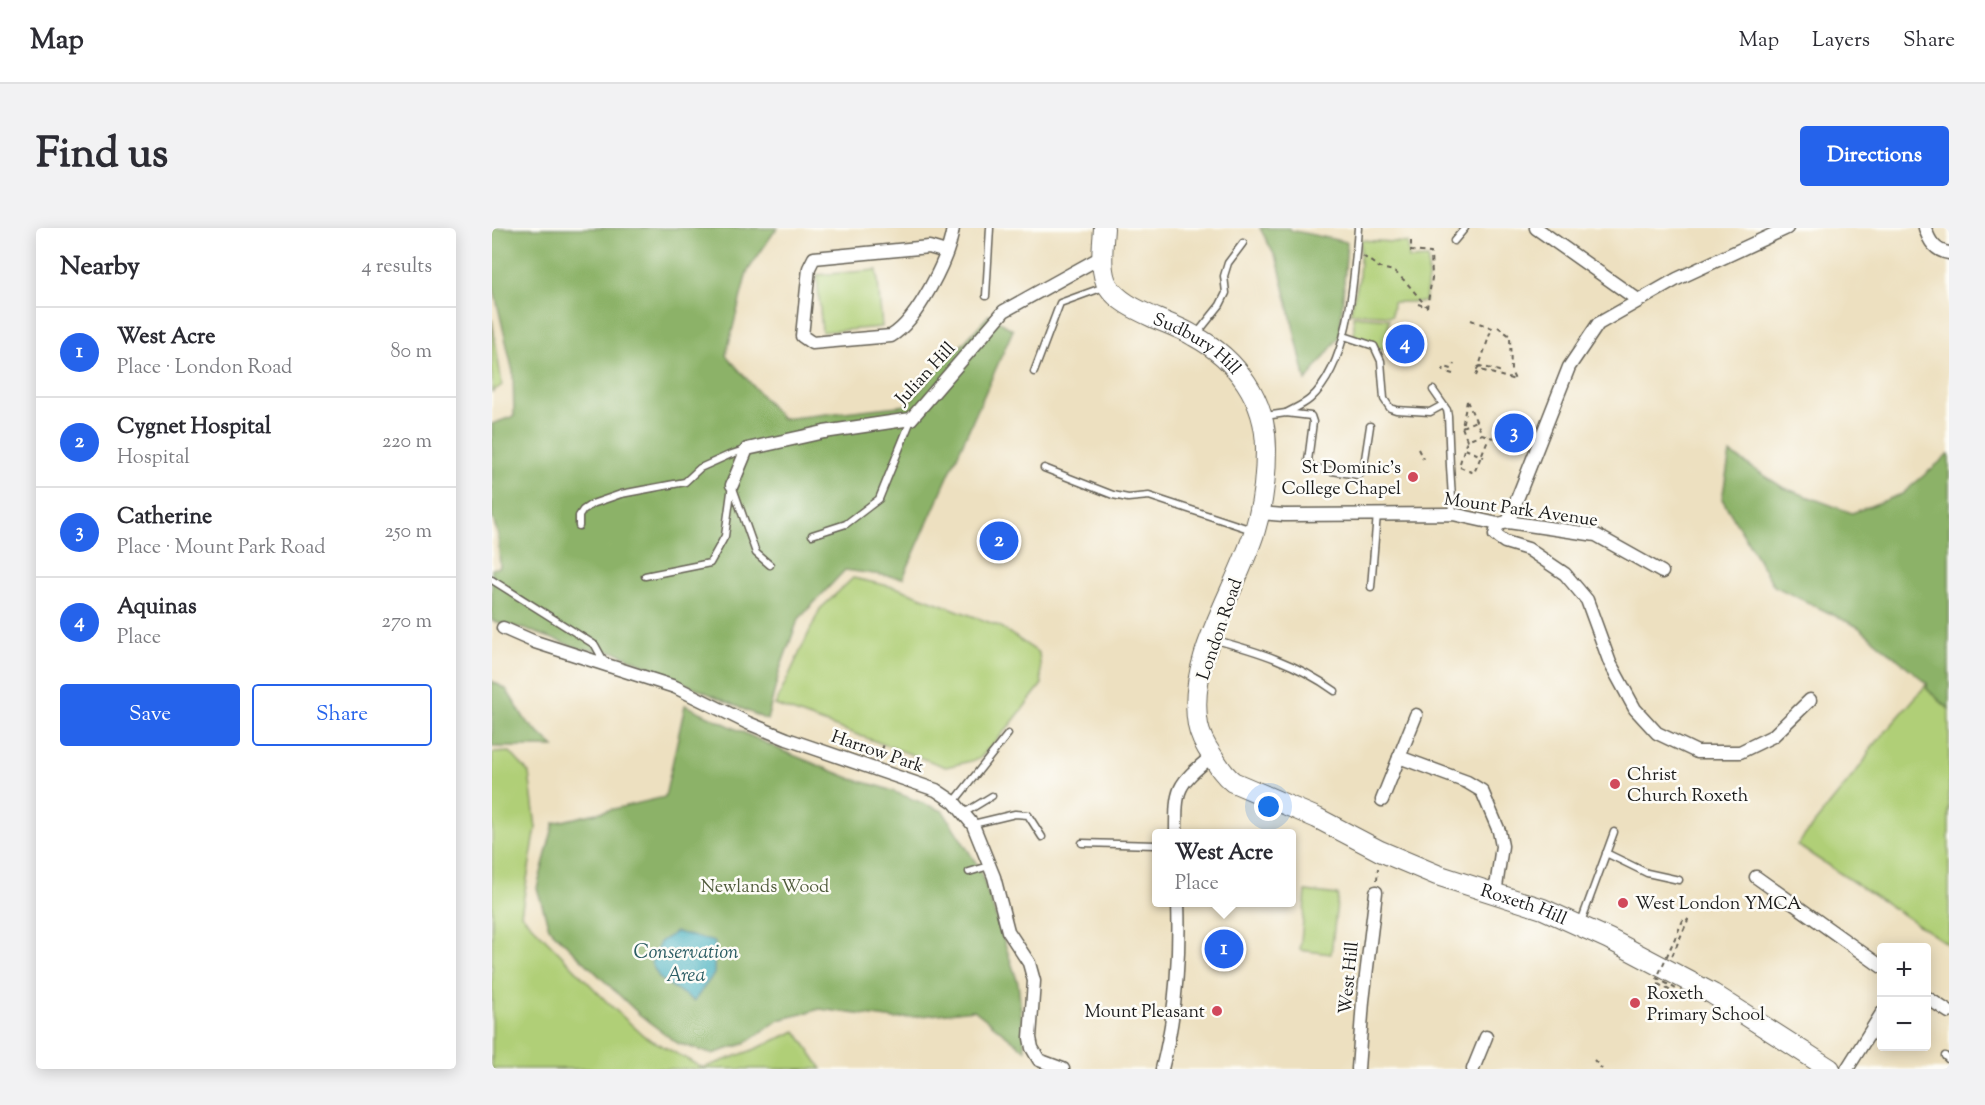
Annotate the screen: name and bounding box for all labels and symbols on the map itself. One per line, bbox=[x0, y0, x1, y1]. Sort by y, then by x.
street label: Sudbury Hill bbox=[1148, 308, 1246, 381]
pin: 4 bbox=[1386, 322, 1424, 366]
street label: Julian Hill bbox=[890, 337, 963, 412]
pin: 3 bbox=[1494, 410, 1534, 456]
place label: St Dominic's College Chapel bbox=[1282, 456, 1401, 503]
marker: St Dominic's College Chapel bbox=[1406, 470, 1420, 484]
street label: Mount Park Avenue bbox=[1442, 487, 1599, 535]
pin: 2 bbox=[980, 518, 1018, 564]
street label: London Road bbox=[1191, 575, 1250, 684]
street label: Harrow Park bbox=[827, 725, 928, 781]
place label: Christ Church Roxeth bbox=[1627, 763, 1749, 810]
marker: Christ Church Roxeth bbox=[1608, 777, 1622, 791]
your location bbox=[1254, 792, 1283, 821]
park label: Newlands Wood bbox=[701, 875, 829, 901]
street label: Roxeth Hill bbox=[1477, 879, 1571, 933]
place label: West London YMCA bbox=[1635, 892, 1802, 918]
marker: West London YMCA bbox=[1616, 896, 1630, 910]
pin: 1 bbox=[1204, 926, 1244, 972]
water label: Conservation Area bbox=[633, 939, 739, 991]
street label: West Hill bbox=[1333, 941, 1367, 1016]
place label: Roxeth Primary School bbox=[1647, 982, 1765, 1029]
marker: Roxeth Primary School bbox=[1628, 996, 1642, 1010]
place label: Mount Pleasant bbox=[1084, 1000, 1205, 1026]
marker: Mount Pleasant bbox=[1210, 1004, 1224, 1018]

